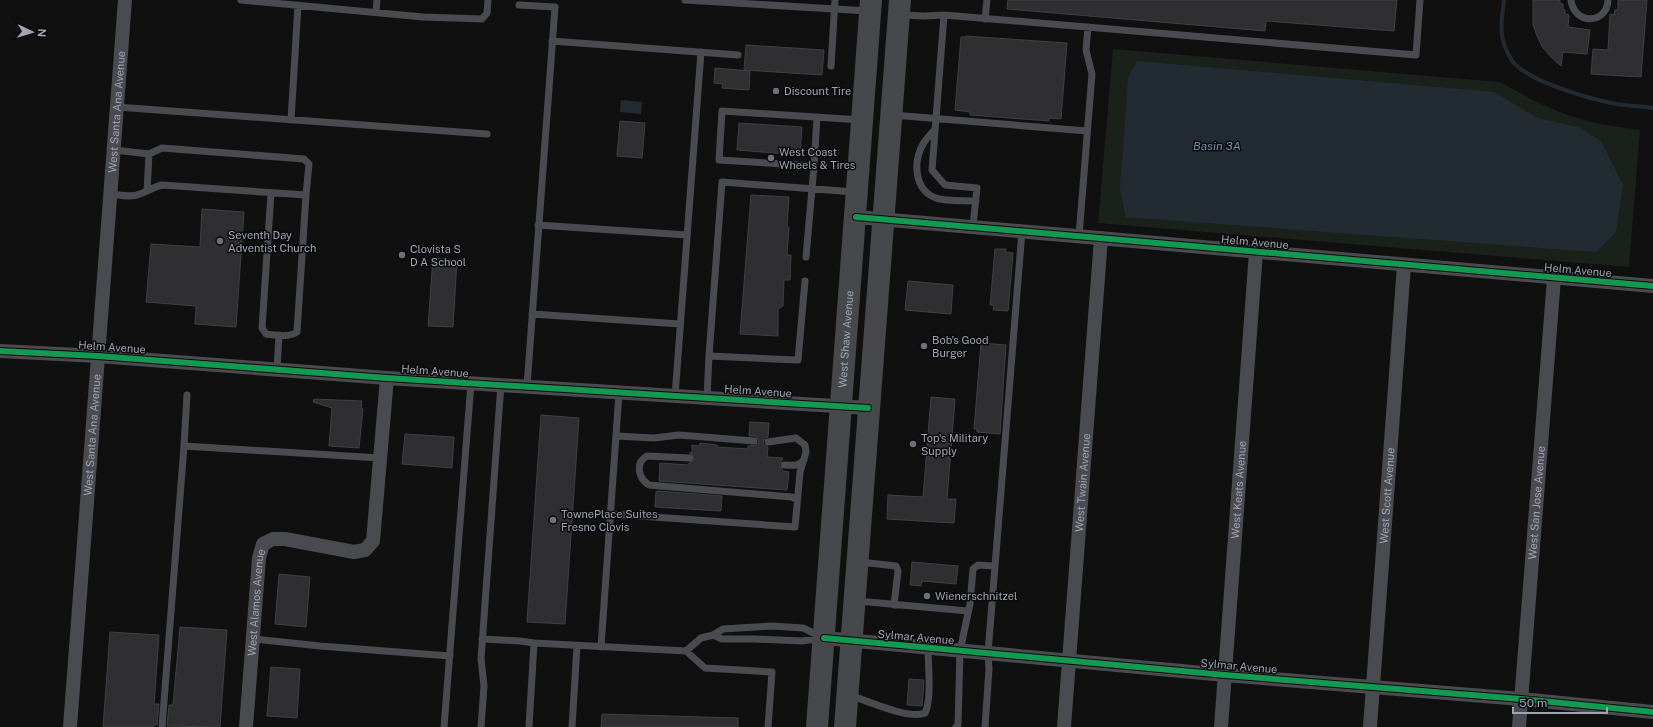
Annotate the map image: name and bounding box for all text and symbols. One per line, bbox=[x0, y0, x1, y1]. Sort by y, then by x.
north arrow bbox=[12, 12, 52, 52]
text: N bbox=[36, 28, 48, 37]
street label: West Santa Ana Avenue bbox=[106, 50, 127, 173]
place label: Discount Tire bbox=[784, 85, 851, 97]
marker: Discount Tire bbox=[771, 86, 781, 96]
water label: Basin 3A bbox=[1193, 139, 1241, 153]
place label: West Coast Wheels & Tires bbox=[779, 146, 856, 171]
marker: West Coast Wheels & Tires bbox=[766, 153, 776, 163]
place label: Seventh Day Adventist Church bbox=[228, 229, 316, 254]
street label: Helm Avenue bbox=[1221, 233, 1289, 251]
marker: Seventh Day Adventist Church bbox=[215, 236, 225, 246]
place label: Clovista S D A School bbox=[410, 243, 466, 268]
marker: Clovista S D A School bbox=[397, 250, 407, 260]
street label: Helm Avenue bbox=[1544, 261, 1612, 279]
street label: West Shaw Avenue bbox=[836, 290, 855, 388]
place label: Bob's Good Burger bbox=[932, 334, 989, 359]
street label: Helm Avenue bbox=[78, 339, 146, 355]
marker: Bob's Good Burger bbox=[919, 341, 929, 351]
street label: Helm Avenue bbox=[401, 363, 469, 379]
street label: West Santa Ana Avenue bbox=[82, 374, 103, 496]
street label: Helm Avenue bbox=[724, 383, 792, 399]
place label: Top's Military Supply bbox=[921, 432, 988, 457]
street label: West Twain Avenue bbox=[1073, 433, 1092, 532]
marker: Top's Military Supply bbox=[908, 439, 918, 449]
street label: West Keats Avenue bbox=[1229, 440, 1248, 539]
street label: West San Jose Avenue bbox=[1526, 445, 1547, 560]
street label: West Scott Avenue bbox=[1378, 447, 1397, 544]
place label: TownePlace Suites Fresno Clovis bbox=[561, 508, 658, 533]
marker: TownePlace Suites Fresno Clovis bbox=[548, 515, 558, 525]
street label: West Alamos Avenue bbox=[245, 547, 267, 656]
place label: Wienerschnitzel bbox=[935, 590, 1017, 602]
marker: Wienerschnitzel bbox=[922, 591, 932, 601]
street label: Sylmar Avenue bbox=[877, 628, 955, 646]
street label: Sylmar Avenue bbox=[1200, 657, 1278, 675]
scale bar bbox=[1513, 689, 1607, 715]
text: 50 m bbox=[1519, 696, 1547, 710]

